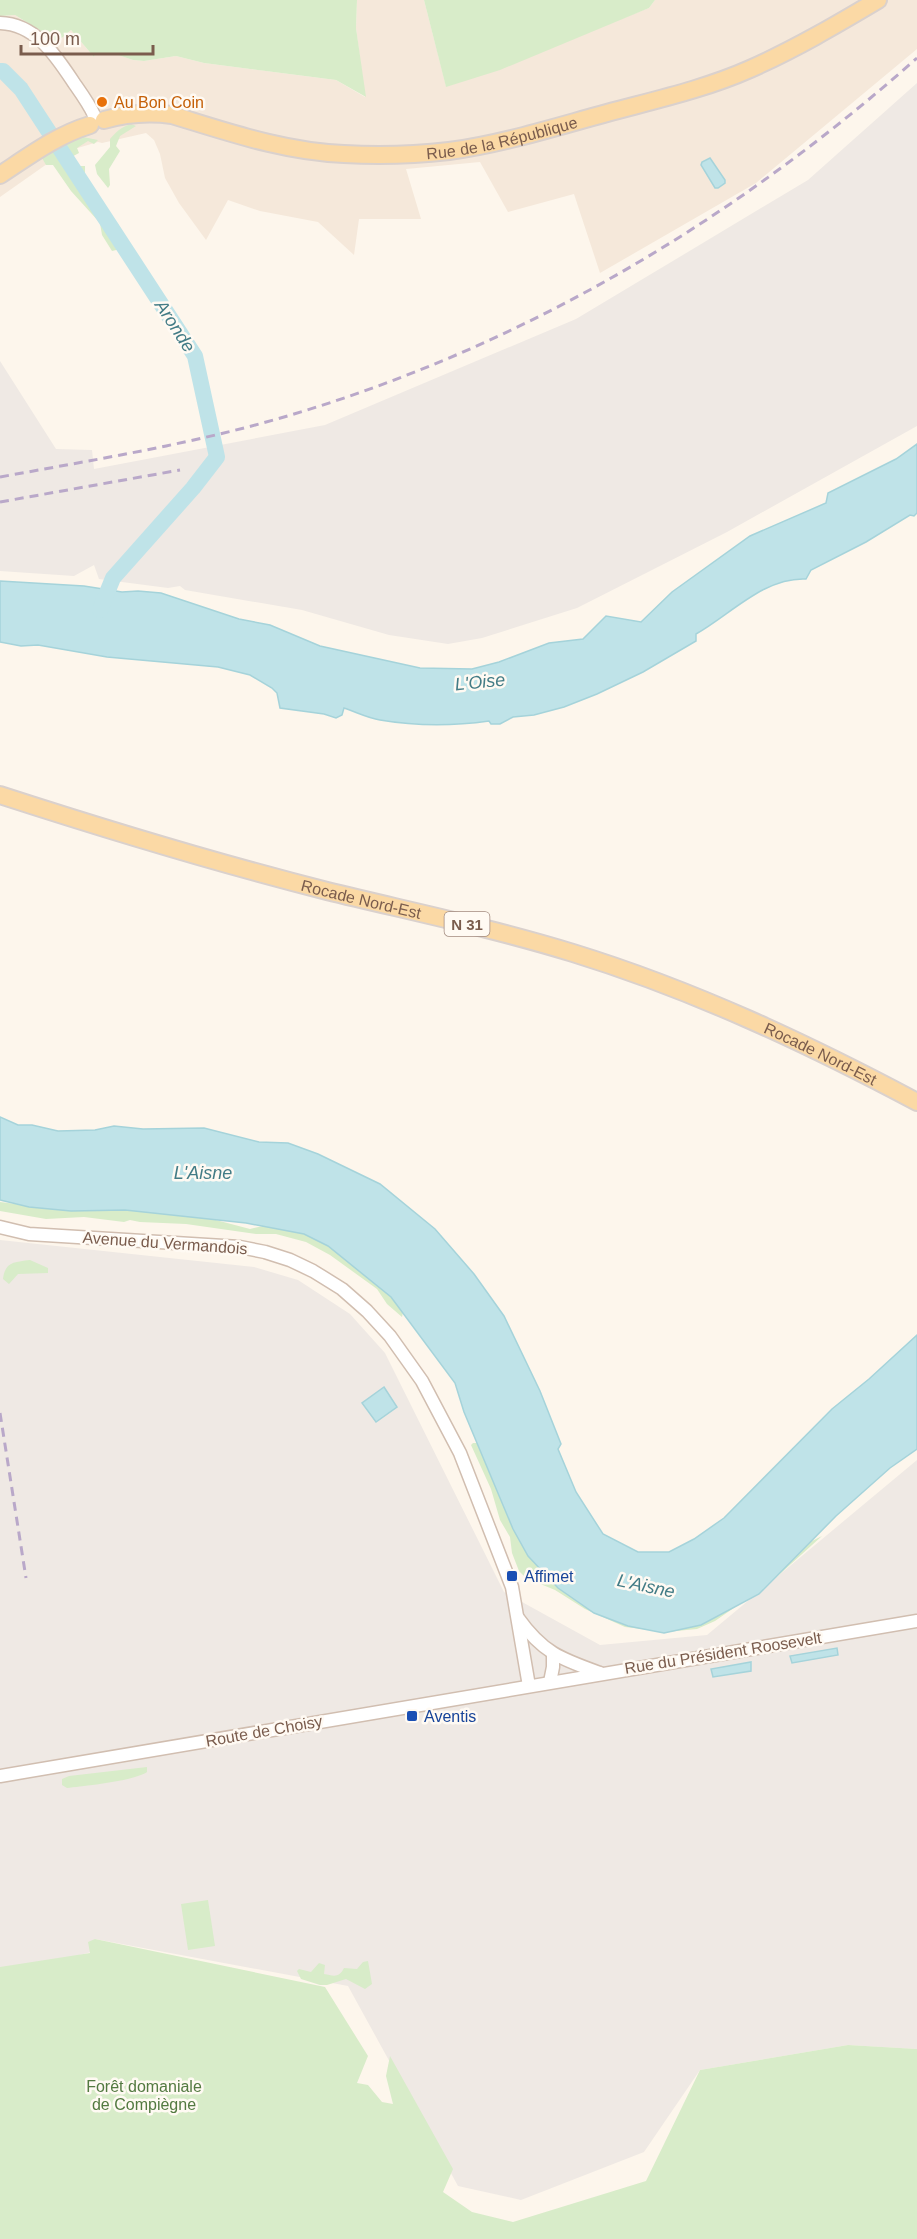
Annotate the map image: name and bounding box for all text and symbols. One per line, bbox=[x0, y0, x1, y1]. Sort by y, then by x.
scale bar bbox=[21, 18, 153, 56]
text: 100 m bbox=[30, 29, 80, 49]
place label: Au Bon Coin bbox=[114, 94, 204, 111]
marker: Au Bon Coin bbox=[95, 95, 109, 109]
street label: Rue de la République bbox=[426, 113, 579, 162]
water label: Aronde bbox=[150, 295, 199, 356]
water label: L'Oise bbox=[454, 669, 506, 695]
street label: Rocade Nord-Est bbox=[299, 876, 423, 922]
road number: N 31 bbox=[444, 912, 490, 936]
street label: Rocade Nord-Est bbox=[762, 1019, 880, 1088]
water label: L'Aisne bbox=[174, 1163, 232, 1183]
street label: Avenue du Vermandois bbox=[82, 1229, 248, 1257]
place label: Affimet bbox=[524, 1568, 574, 1585]
marker: Affimet bbox=[505, 1569, 519, 1583]
water label: L'Aisne bbox=[615, 1570, 677, 1602]
street label: Rue du Président Roosevelt bbox=[623, 1629, 823, 1677]
place label: Aventis bbox=[424, 1708, 476, 1725]
marker: Aventis bbox=[405, 1709, 419, 1723]
street label: Route de Choisy bbox=[204, 1712, 324, 1750]
park label: Forêt domaniale de Compiègne bbox=[86, 2078, 202, 2113]

